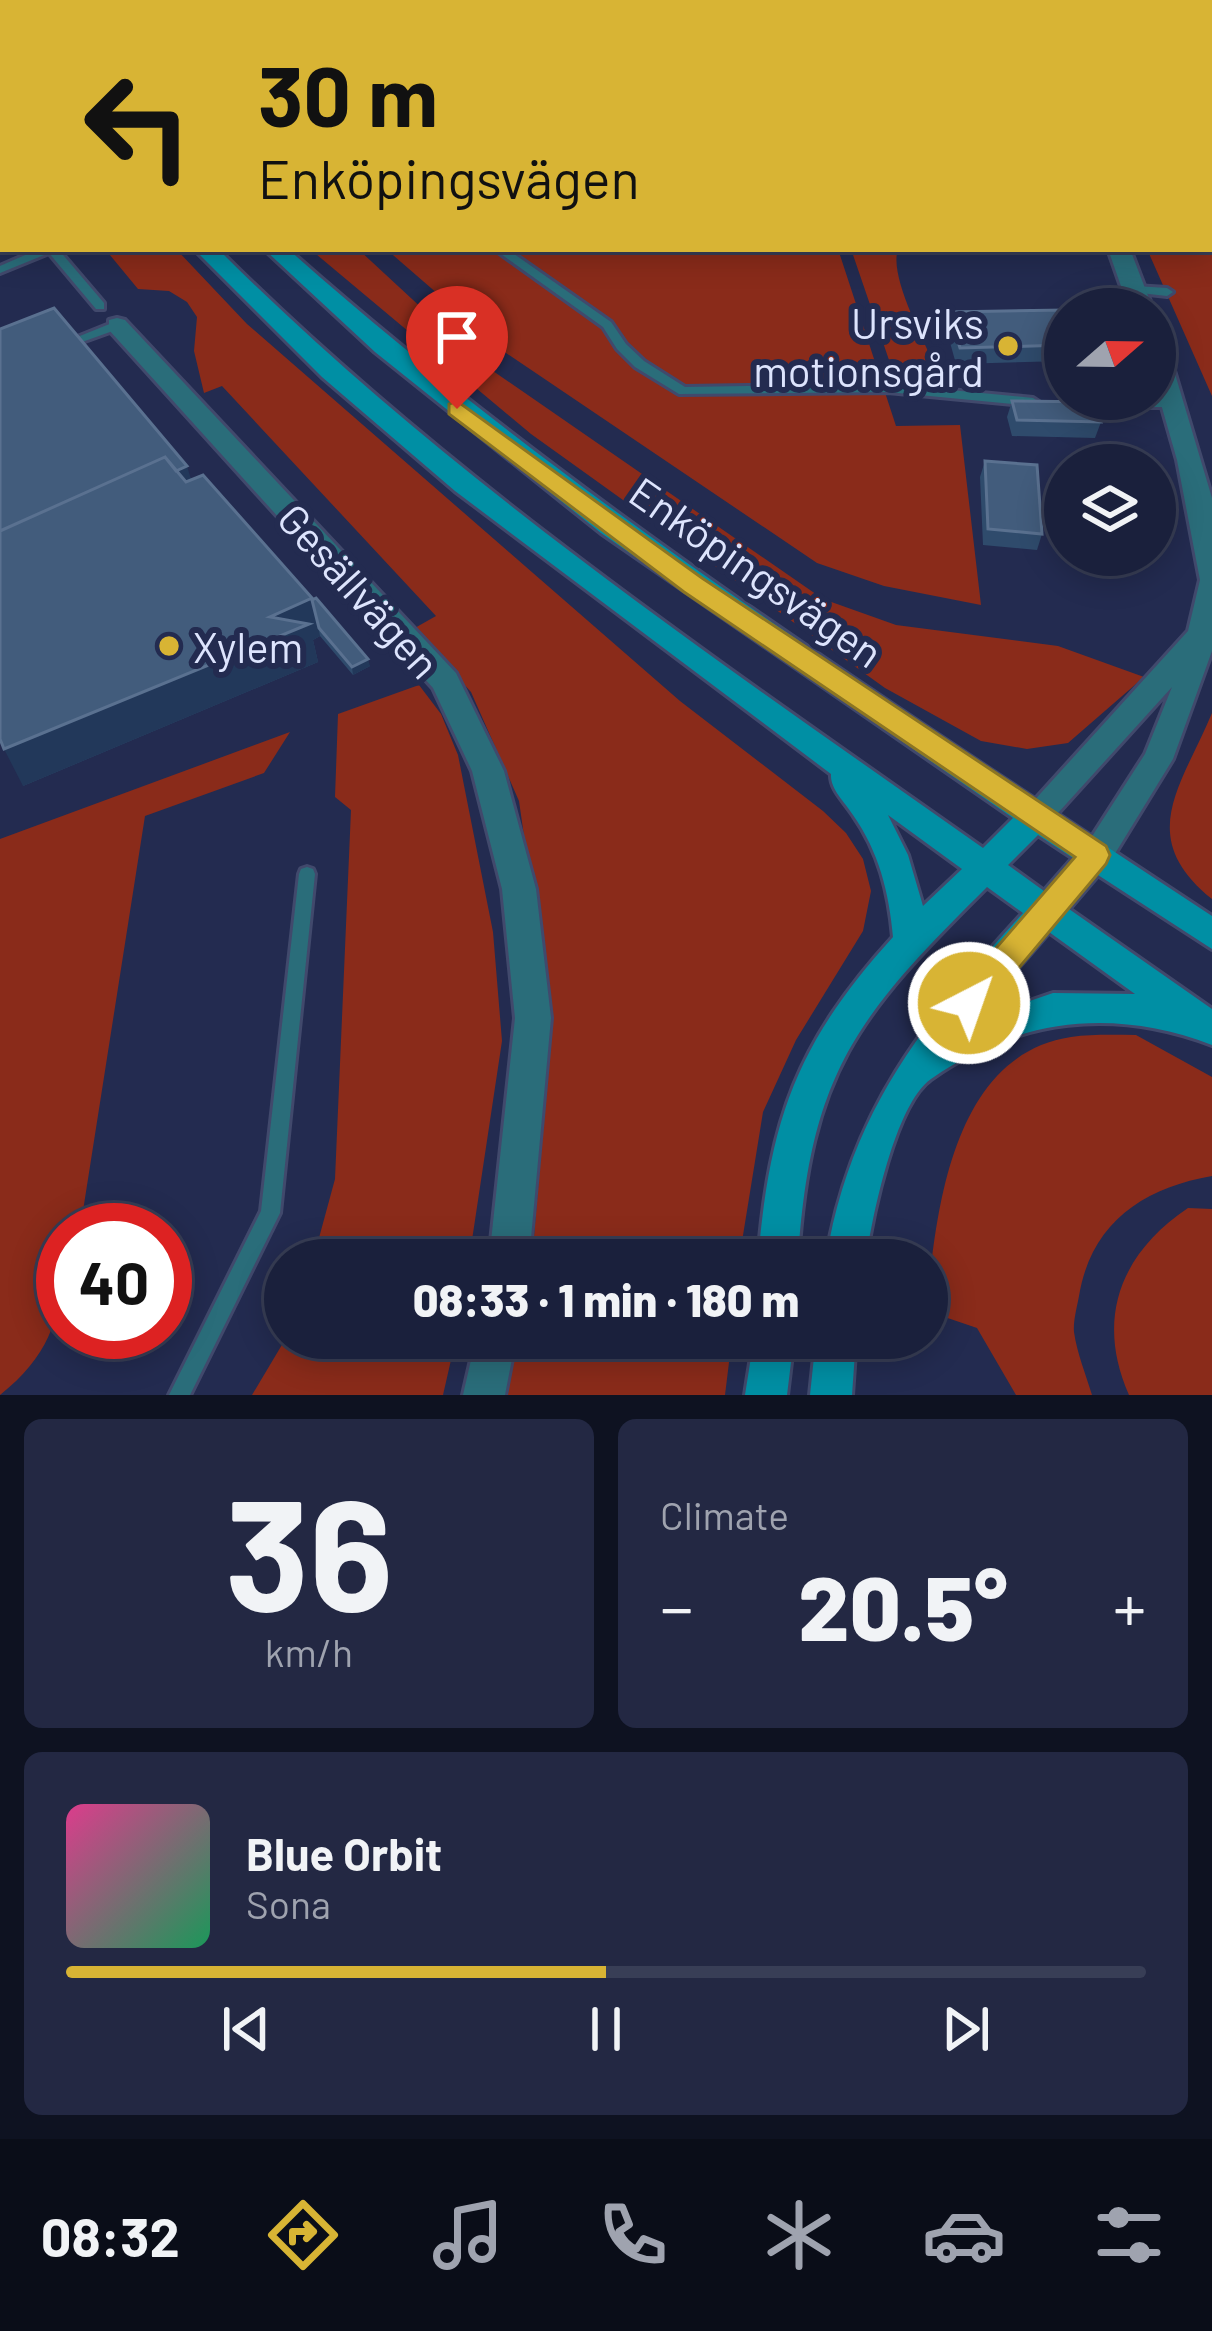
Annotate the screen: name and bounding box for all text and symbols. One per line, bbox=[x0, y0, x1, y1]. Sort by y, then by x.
text: 30 m bbox=[258, 43, 438, 144]
icon: left bbox=[60, 48, 216, 204]
text: Enköpingsvägen bbox=[258, 145, 640, 210]
pin bbox=[406, 286, 508, 409]
north arrow bbox=[1044, 288, 1176, 420]
map controls bbox=[1044, 288, 1176, 576]
place label: Ursviks motionsgård bbox=[753, 297, 984, 396]
icon: arrive bbox=[424, 304, 490, 370]
marker: Ursviks motionsgård bbox=[995, 333, 1021, 359]
button: layers bbox=[1044, 444, 1176, 576]
street label: Enköpingsvägen bbox=[621, 465, 893, 677]
street label: Gesällvägen bbox=[268, 493, 451, 688]
place label: Xylem bbox=[193, 621, 303, 672]
marker: Xylem bbox=[156, 633, 182, 659]
position arrow bbox=[906, 940, 1032, 1066]
speed limit sign: 40 bbox=[36, 1203, 192, 1359]
text: 08:33 · 1 min · 180 m bbox=[413, 1272, 799, 1326]
text: 36 bbox=[225, 1456, 393, 1643]
text: Climate bbox=[660, 1491, 789, 1538]
text: 20.5° bbox=[798, 1551, 1008, 1659]
text: − bbox=[660, 1566, 693, 1645]
text: + bbox=[1113, 1566, 1146, 1645]
text: km/h bbox=[265, 1628, 353, 1675]
text: Blue Orbit bbox=[246, 1826, 442, 1880]
text: Sona bbox=[246, 1880, 331, 1927]
icon: previous bbox=[213, 1996, 279, 2062]
icon: pause bbox=[573, 1996, 639, 2062]
icon: next bbox=[933, 1996, 999, 2062]
icon: directions bbox=[261, 2193, 345, 2277]
icon: music bbox=[426, 2193, 510, 2277]
icon: phone bbox=[591, 2193, 675, 2277]
icon: climate bbox=[757, 2193, 841, 2277]
icon: car bbox=[922, 2193, 1006, 2277]
icon: filters bbox=[1087, 2193, 1171, 2277]
text: 08:32 bbox=[41, 2203, 180, 2268]

